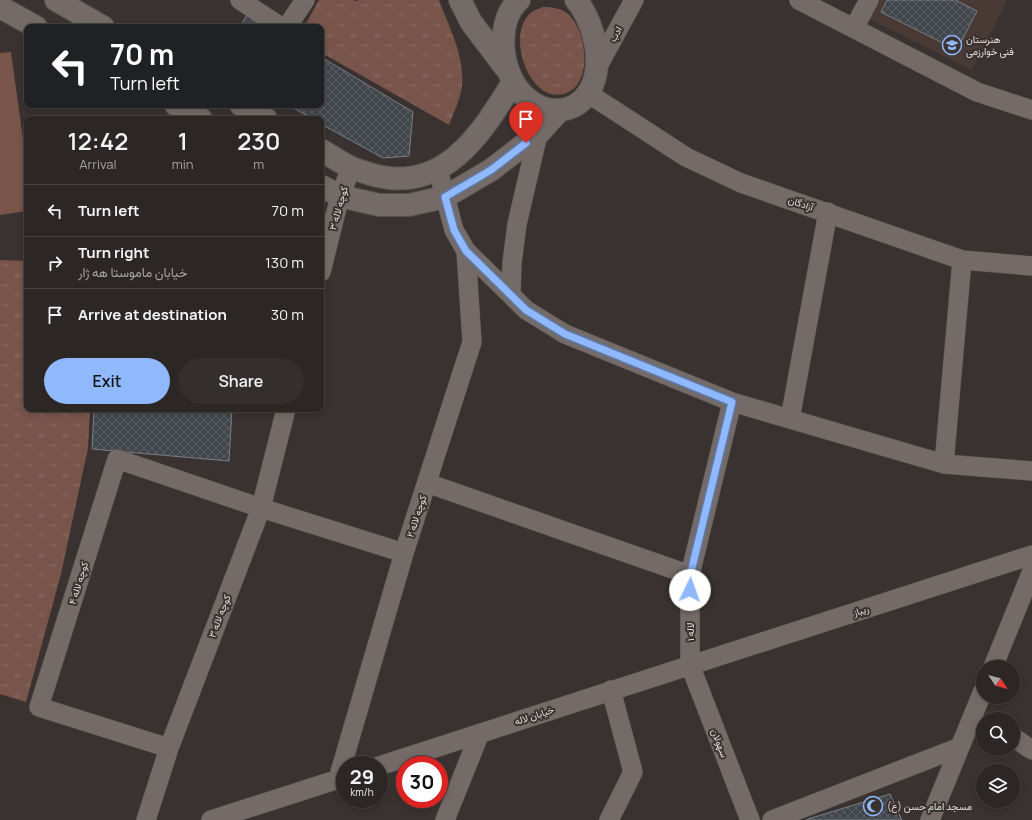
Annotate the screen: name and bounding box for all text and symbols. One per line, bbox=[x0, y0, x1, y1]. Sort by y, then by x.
street label: ادب bbox=[605, 24, 625, 44]
place label: هنرستان فنی خوارزمی bbox=[966, 32, 1014, 58]
school or university icon: هنرستان فنی خوارزمی bbox=[941, 34, 963, 56]
text: 70 m bbox=[110, 35, 174, 73]
icon: left bbox=[44, 40, 96, 92]
text: Turn left bbox=[110, 71, 180, 95]
pin bbox=[509, 102, 543, 143]
icon: arrive bbox=[515, 108, 537, 130]
text: 12:42 bbox=[68, 124, 128, 157]
text: 1 bbox=[178, 124, 188, 157]
text: 230 bbox=[237, 124, 280, 157]
text: Arrival bbox=[79, 155, 116, 173]
text: min bbox=[172, 155, 194, 173]
text: m bbox=[253, 155, 264, 173]
street label: کوچه لاله ۳ bbox=[325, 184, 352, 232]
street label: آزادگان bbox=[786, 192, 816, 214]
icon: left bbox=[44, 200, 66, 222]
text: Turn left bbox=[78, 200, 140, 221]
text: 70 m bbox=[272, 200, 304, 221]
text: Turn right bbox=[78, 242, 149, 263]
icon: right bbox=[44, 252, 66, 274]
text: 130 m bbox=[265, 252, 304, 273]
text: خیابان ماموستا هه ژار bbox=[78, 263, 188, 281]
icon: arrive bbox=[44, 304, 66, 326]
text: Arrive at destination bbox=[78, 304, 227, 325]
text: 30 m bbox=[271, 304, 304, 325]
button: Exit bbox=[44, 358, 170, 404]
button: Share bbox=[178, 358, 304, 404]
street label: کوچه لاله ۲ bbox=[403, 493, 431, 539]
street label: کوچه لاله ۴ bbox=[65, 559, 92, 606]
position arrow bbox=[669, 569, 711, 611]
street label: کوچه لاله ۳ bbox=[204, 592, 235, 640]
street label: ریباز bbox=[850, 601, 871, 619]
street label: لاله ۱ bbox=[683, 623, 697, 641]
north arrow bbox=[976, 660, 1020, 704]
map controls bbox=[976, 660, 1020, 808]
street label: خیابان لاله bbox=[512, 702, 556, 728]
button: search bbox=[976, 712, 1020, 756]
street label: سهولان bbox=[708, 727, 732, 760]
speed limit sign: 30 bbox=[396, 756, 448, 808]
text: 29 bbox=[350, 763, 374, 790]
button: layers bbox=[976, 764, 1020, 808]
text: km/h bbox=[350, 785, 374, 799]
mosque icon: مسجد امام حسن (ع) bbox=[862, 795, 884, 817]
place label: مسجد امام حسن (ع) bbox=[887, 799, 972, 813]

